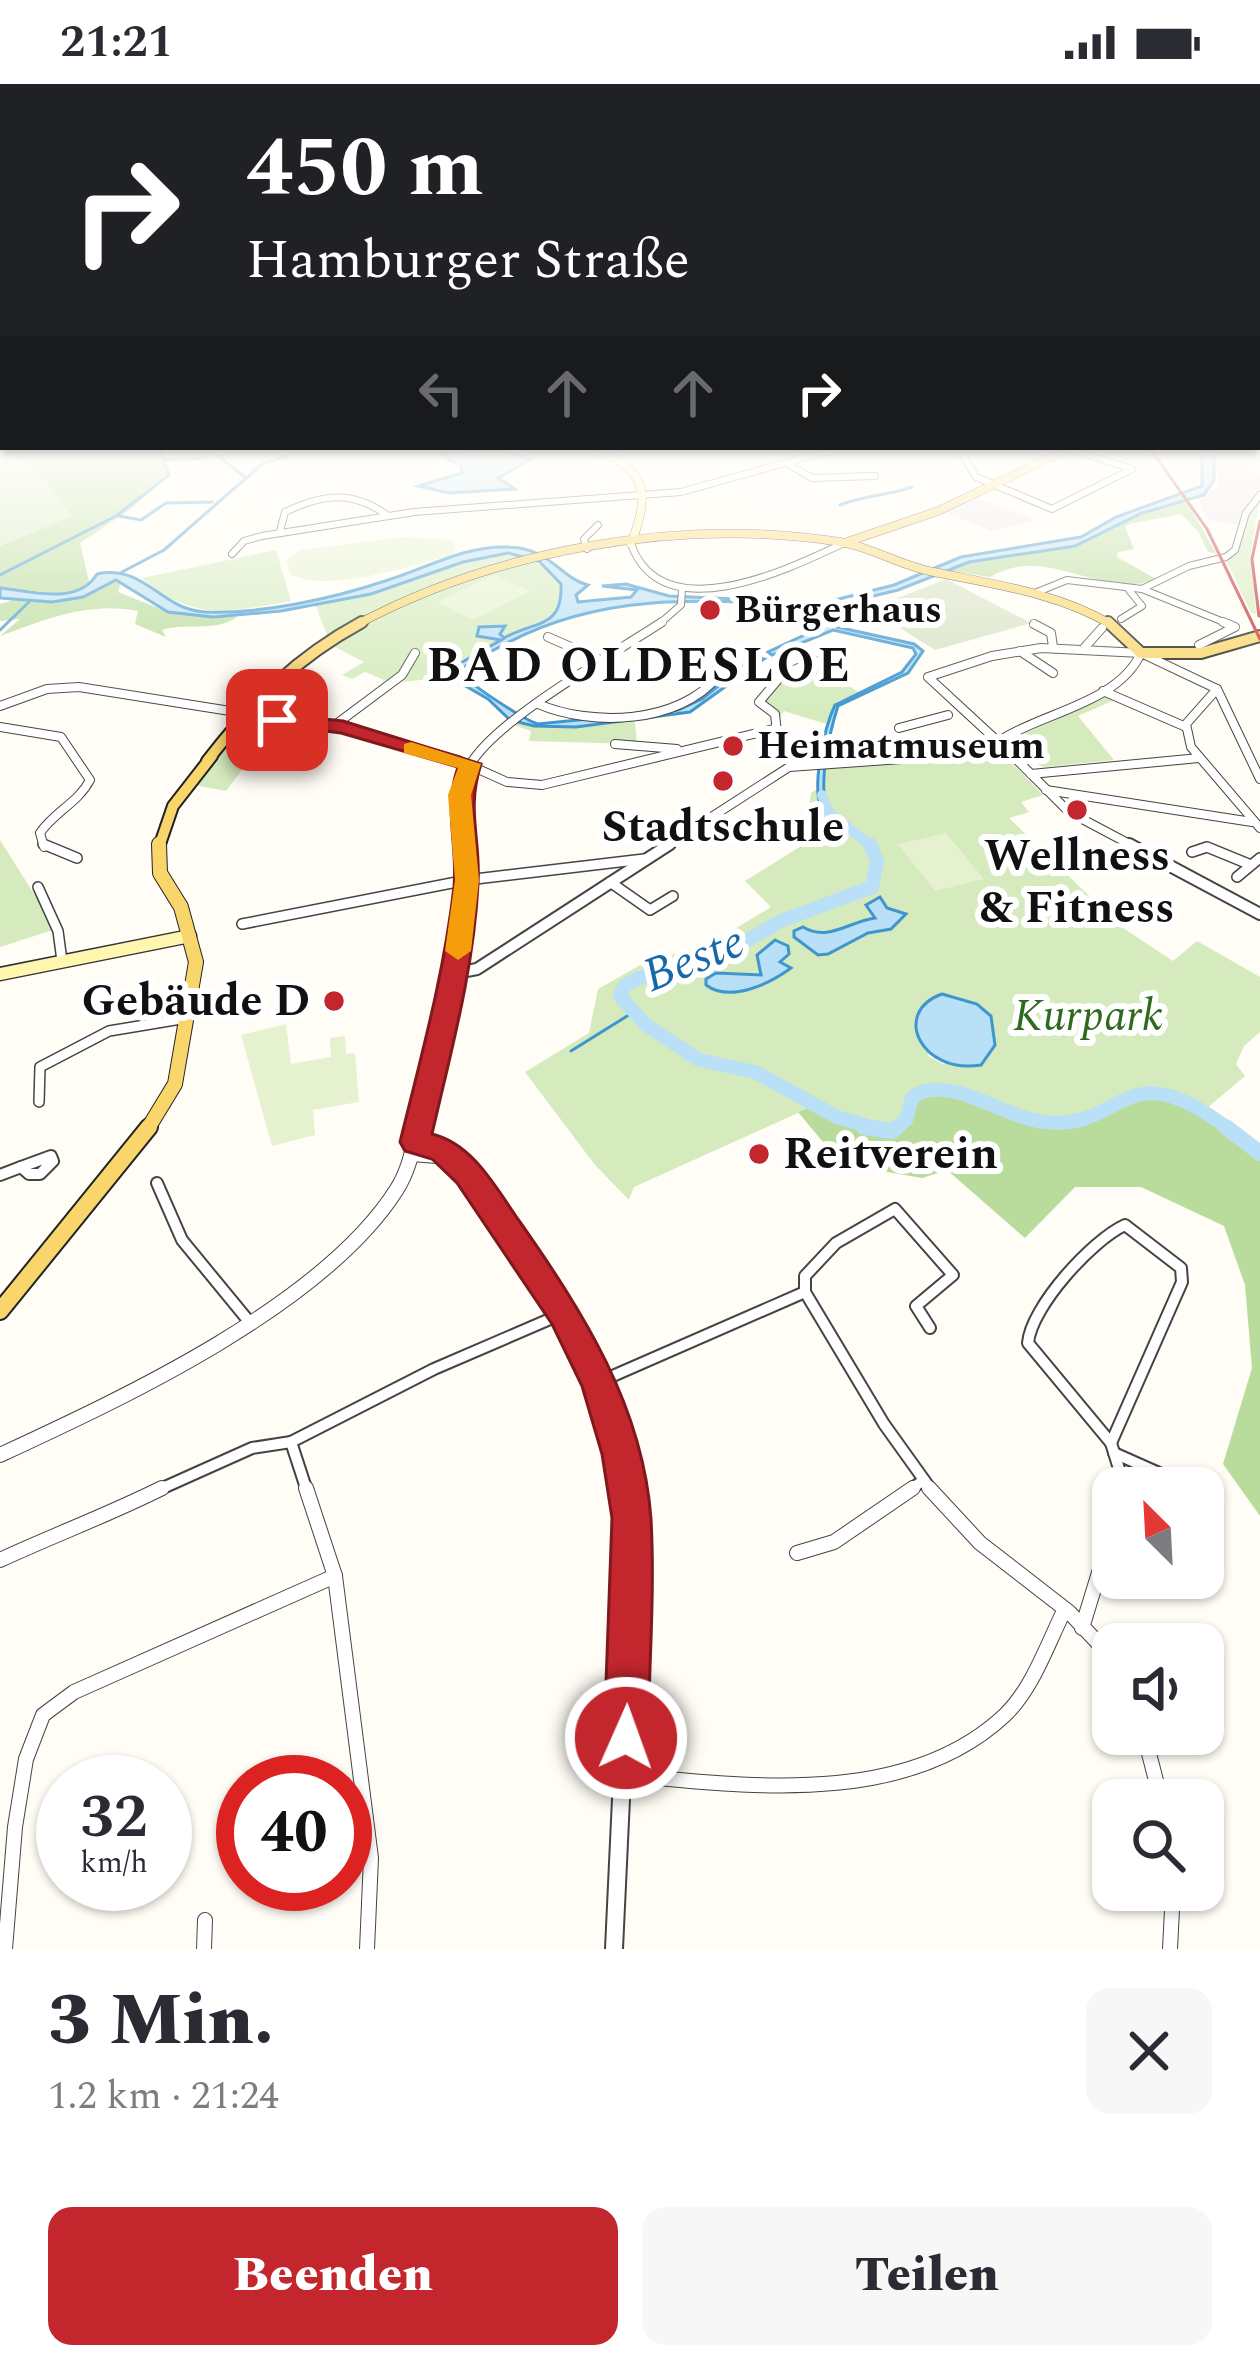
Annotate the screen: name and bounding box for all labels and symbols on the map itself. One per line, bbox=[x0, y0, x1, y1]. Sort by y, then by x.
place label: Bürgerhaus bbox=[734, 581, 942, 640]
marker: Bürgerhaus bbox=[697, 597, 723, 623]
district label: BAD OLDESLOE bbox=[427, 630, 853, 703]
pin bbox=[226, 669, 328, 771]
place label: Heimatmuseum bbox=[757, 717, 1045, 776]
marker: Heimatmuseum bbox=[720, 733, 746, 759]
marker: Stadtschule bbox=[710, 768, 736, 794]
place label: Stadtschule bbox=[602, 793, 844, 862]
marker: Wellness & Fitness bbox=[1064, 797, 1090, 823]
place label: Wellness & Fitness bbox=[979, 822, 1175, 943]
water label: Beste bbox=[632, 906, 756, 1012]
place label: Gebäude D bbox=[81, 967, 310, 1036]
park label: Kurpark bbox=[1013, 982, 1163, 1051]
marker: Gebäude D bbox=[321, 988, 347, 1014]
place label: Reitverein bbox=[783, 1120, 998, 1189]
marker: Reitverein bbox=[746, 1141, 772, 1167]
north arrow bbox=[1092, 1467, 1224, 1599]
position arrow bbox=[563, 1675, 689, 1801]
speed limit sign: 40 bbox=[216, 1755, 372, 1911]

